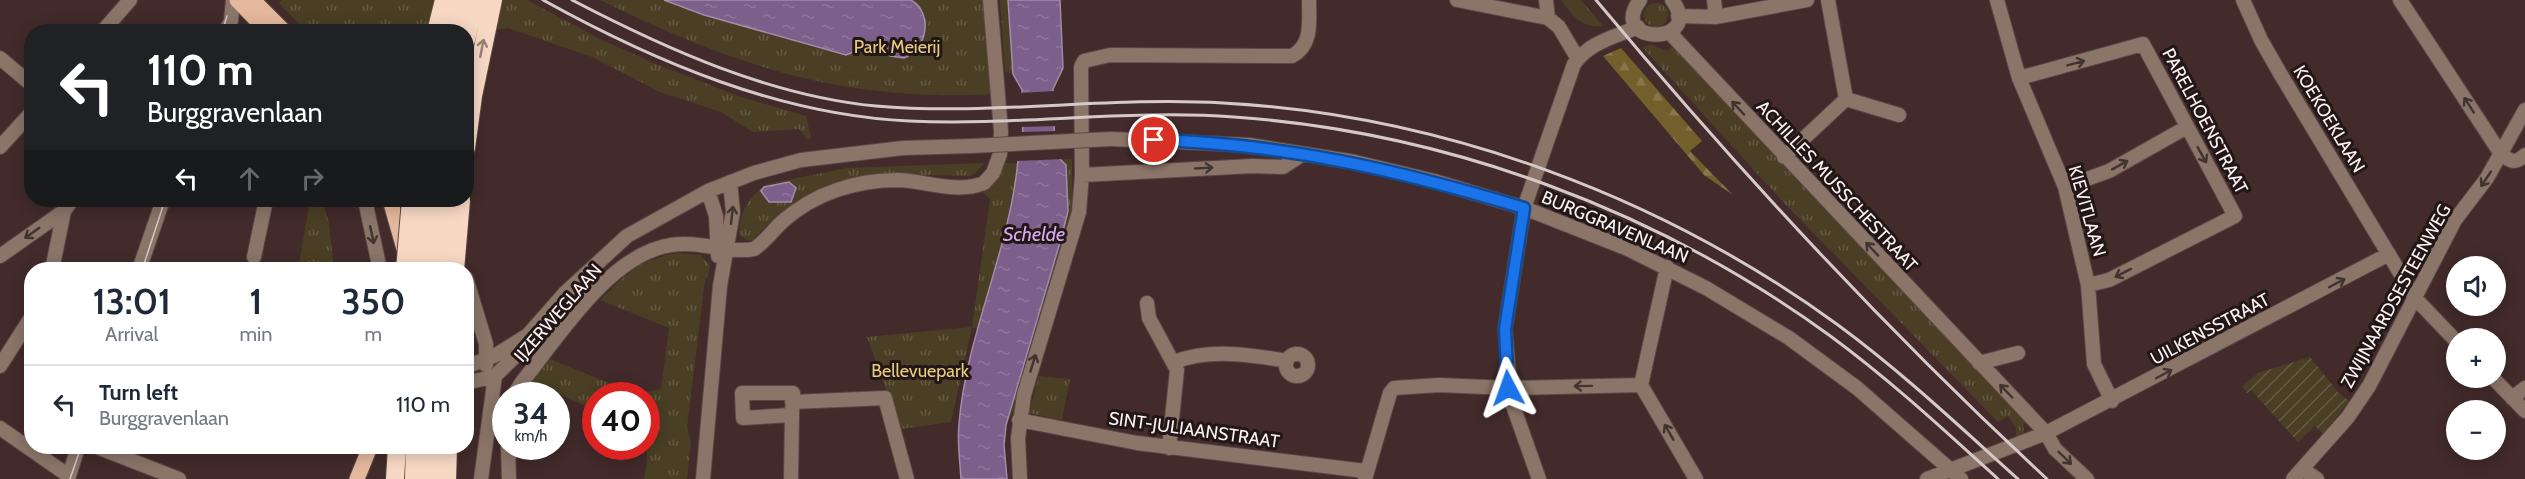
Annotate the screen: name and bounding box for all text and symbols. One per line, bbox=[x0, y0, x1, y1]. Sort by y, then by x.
park label: Park Meierij bbox=[854, 36, 940, 58]
one-way arrow bbox=[477, 39, 488, 58]
text: 110 m bbox=[147, 44, 254, 96]
street label: PARELHOENSTRAAT bbox=[2157, 45, 2253, 198]
icon: left bbox=[48, 48, 126, 126]
one-way arrow bbox=[2066, 56, 2085, 68]
street label: KOEKOEKLAAN bbox=[2288, 61, 2370, 177]
text: Burggravenlaan bbox=[147, 96, 323, 129]
street label: ACHILLES MUSSCHESTRAAT bbox=[1752, 96, 1922, 276]
one-way arrow bbox=[2462, 97, 2474, 114]
one-way arrow bbox=[1731, 100, 1745, 115]
pin bbox=[1128, 114, 1179, 165]
icon: arrive bbox=[1137, 123, 1170, 156]
one-way arrow bbox=[2196, 146, 2208, 163]
one-way arrow bbox=[2110, 159, 2128, 170]
icon: left bbox=[170, 162, 203, 195]
icon: ahead bbox=[233, 162, 266, 195]
icon: right bbox=[296, 162, 329, 195]
one-way arrow bbox=[1193, 163, 1213, 174]
street label: KIEVITLAAN bbox=[2064, 163, 2110, 259]
one-way arrow bbox=[2480, 170, 2492, 187]
street label: BURGGRAVENLAAN bbox=[1538, 186, 1692, 268]
street label: ZWIJNAARDSESTEENWEG bbox=[2336, 200, 2456, 392]
one-way arrow bbox=[727, 205, 738, 225]
water label: Schelde bbox=[1003, 222, 1065, 246]
one-way arrow bbox=[367, 225, 379, 244]
one-way arrow bbox=[24, 227, 40, 239]
one-way arrow bbox=[1865, 242, 1879, 257]
map controls bbox=[2446, 256, 2506, 460]
button: sound bbox=[2446, 256, 2506, 316]
street label: IJZERWEGLAAN bbox=[509, 259, 607, 367]
one-way arrow bbox=[2115, 268, 2133, 279]
one-way arrow bbox=[2327, 277, 2345, 288]
text: 13:01 bbox=[93, 279, 171, 323]
text: 1 bbox=[250, 279, 262, 323]
text: 350 bbox=[341, 279, 405, 323]
street label: UILKENSSTRAAT bbox=[2147, 288, 2274, 370]
text: Arrival bbox=[105, 322, 158, 346]
text: min bbox=[239, 322, 272, 346]
text: m bbox=[364, 322, 382, 346]
button: + bbox=[2446, 328, 2506, 388]
one-way arrow bbox=[1028, 354, 1039, 373]
position arrow bbox=[1476, 356, 1540, 420]
park label: Bellevuepark bbox=[871, 360, 970, 382]
one-way arrow bbox=[2155, 368, 2172, 380]
text: Turn left bbox=[99, 379, 178, 406]
one-way arrow bbox=[1573, 381, 1593, 392]
speed limit sign: 40 bbox=[582, 382, 660, 460]
one-way arrow bbox=[1999, 384, 2013, 399]
icon: left bbox=[48, 388, 81, 421]
text: 110 m bbox=[396, 391, 450, 418]
text: 34 bbox=[514, 395, 548, 432]
button: − bbox=[2446, 400, 2506, 460]
text: Burggravenlaan bbox=[99, 406, 229, 430]
street label: SINT-JULIAANSTRAAT bbox=[1107, 407, 1281, 453]
one-way arrow bbox=[1662, 424, 1674, 441]
text: km/h bbox=[515, 427, 547, 445]
one-way arrow bbox=[2057, 450, 2072, 465]

